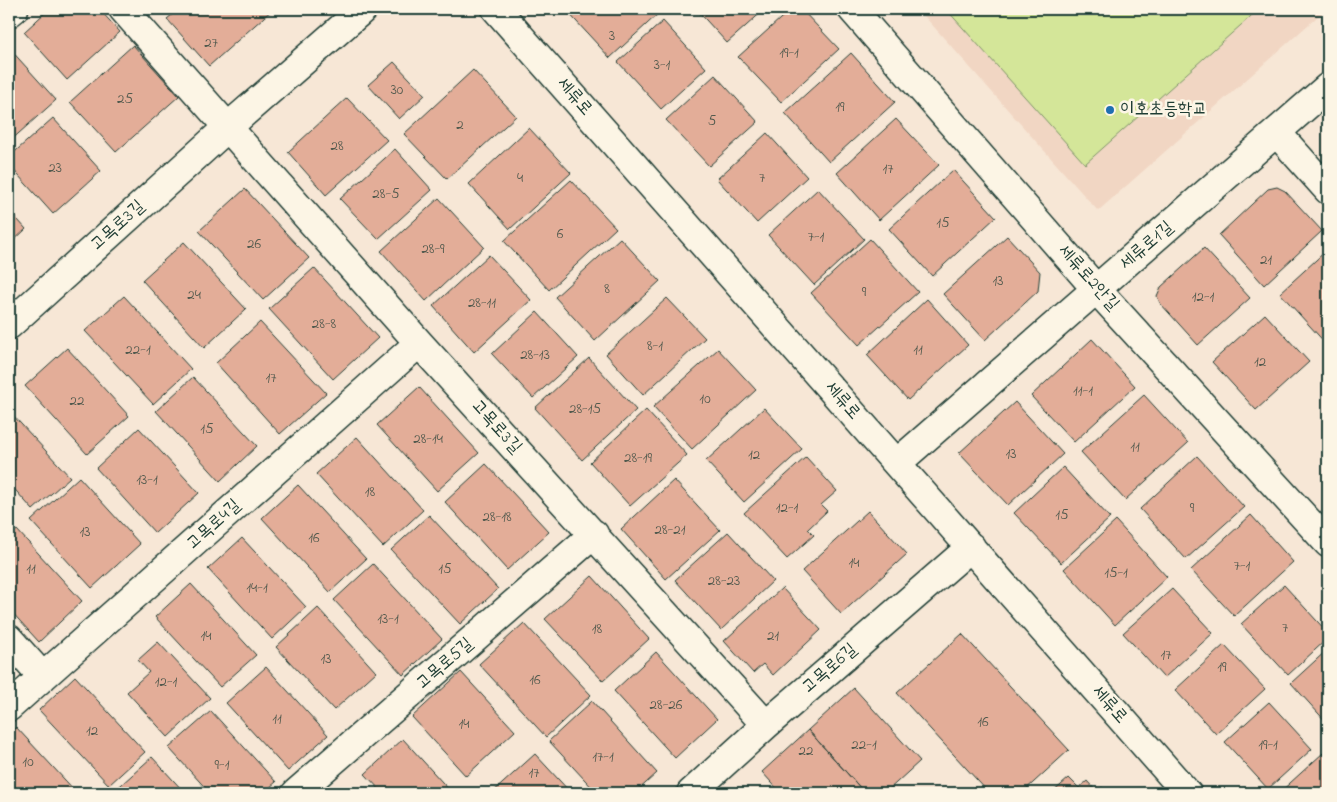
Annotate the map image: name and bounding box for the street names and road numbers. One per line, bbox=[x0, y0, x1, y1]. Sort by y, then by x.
street label: 세류로 bbox=[550, 72, 598, 122]
street label: 고목로3길 bbox=[85, 194, 151, 258]
street label: 세류로1길 bbox=[1114, 215, 1180, 277]
street label: 세류로2안길 bbox=[1051, 239, 1125, 317]
street label: 세류로 bbox=[818, 376, 866, 426]
street label: 고목로3길 bbox=[464, 394, 528, 460]
street label: 고목로4길 bbox=[181, 493, 247, 557]
street label: 고목로5길 bbox=[411, 631, 480, 696]
street label: 고목로6길 bbox=[797, 637, 864, 700]
street label: 세류로 bbox=[1085, 680, 1133, 730]

